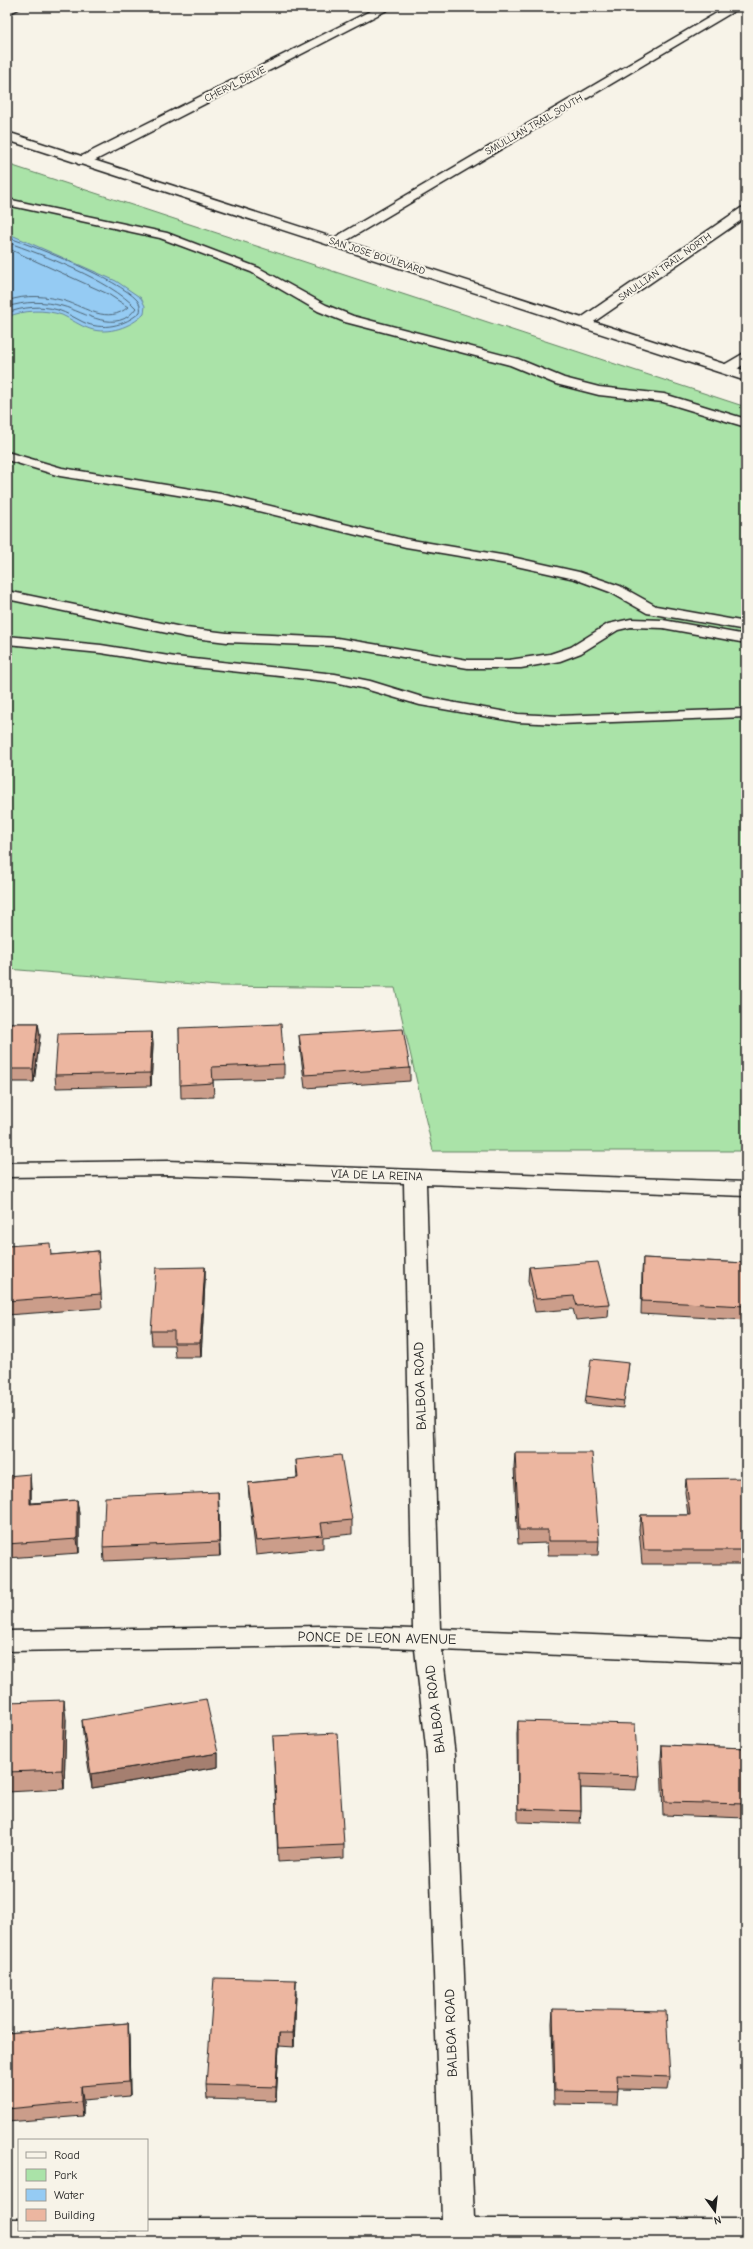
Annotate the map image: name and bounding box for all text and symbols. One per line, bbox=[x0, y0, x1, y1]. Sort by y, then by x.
street label: CHERYL DRIVE bbox=[202, 63, 268, 105]
street label: SMULLIAN TRAIL SOUTH bbox=[483, 92, 585, 158]
street label: SMULLIAN TRAIL NORTH bbox=[616, 230, 714, 304]
street label: SAN JOSE BOULEVARD bbox=[327, 235, 427, 277]
street label: VIA DE LA REINA bbox=[331, 1166, 423, 1184]
street label: BALBOA ROAD bbox=[410, 1341, 430, 1431]
street label: PONCE DE LEON AVENUE bbox=[298, 1628, 456, 1648]
street label: BALBOA ROAD bbox=[421, 1664, 449, 1754]
street label: BALBOA ROAD bbox=[441, 1988, 461, 2078]
legend bbox=[18, 2139, 148, 2231]
text: Road bbox=[54, 2148, 80, 2162]
text: Park bbox=[54, 2168, 77, 2182]
text: Water bbox=[54, 2188, 84, 2202]
north arrow bbox=[695, 2191, 735, 2231]
text: Building bbox=[54, 2208, 95, 2222]
text: N bbox=[712, 2213, 723, 2227]

